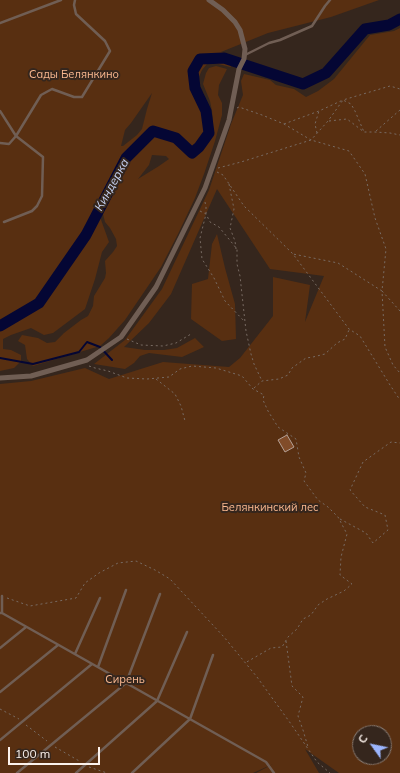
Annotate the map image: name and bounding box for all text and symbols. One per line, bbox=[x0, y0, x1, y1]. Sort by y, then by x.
park label: Сады Белянкино bbox=[29, 68, 119, 82]
water label: Киндерка bbox=[92, 156, 132, 214]
park label: Белянкинский лес bbox=[221, 501, 319, 515]
park label: Сирень bbox=[105, 673, 145, 687]
north arrow bbox=[352, 725, 392, 765]
text: С bbox=[355, 732, 371, 746]
scale bar bbox=[10, 739, 102, 765]
text: 100 m bbox=[15, 746, 50, 761]

